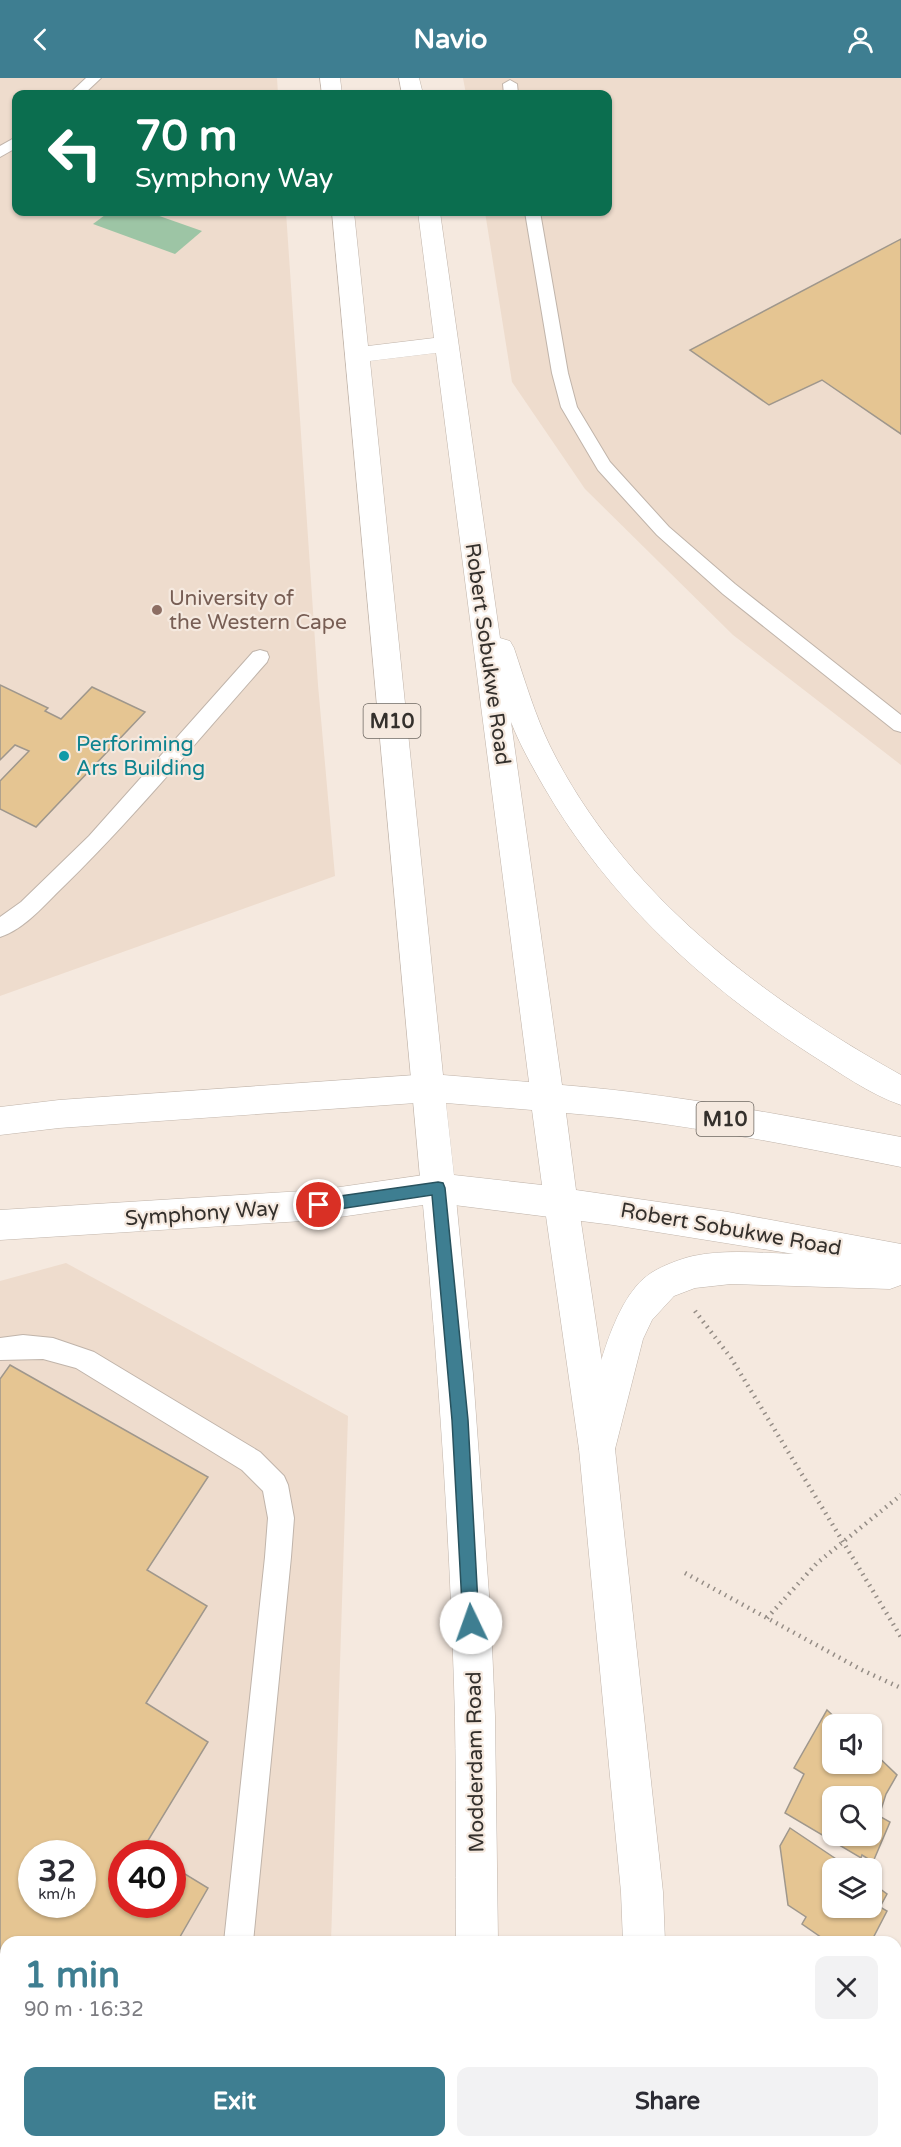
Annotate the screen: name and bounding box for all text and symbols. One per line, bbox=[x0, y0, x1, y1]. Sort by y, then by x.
icon: back bbox=[24, 23, 57, 56]
text: Navio bbox=[413, 23, 488, 56]
icon: person bbox=[844, 23, 877, 56]
text: 70 m bbox=[135, 111, 237, 162]
icon: left bbox=[36, 114, 114, 192]
text: Symphony Way bbox=[135, 162, 333, 195]
street label: Robert Sobukwe Road bbox=[460, 541, 515, 767]
place label: University of the Western Cape bbox=[169, 586, 347, 635]
marker: University of the Western Cape bbox=[150, 603, 164, 617]
road number: M10 bbox=[364, 704, 420, 738]
place label: Perforiming Arts Building bbox=[76, 732, 205, 781]
marker: Perforiming Arts Building bbox=[57, 749, 71, 763]
road number: M10 bbox=[696, 1102, 754, 1136]
pin bbox=[293, 1179, 344, 1230]
icon: arrive bbox=[302, 1188, 335, 1221]
street label: Symphony Way bbox=[124, 1196, 280, 1231]
street label: Robert Sobukwe Road bbox=[618, 1198, 843, 1261]
position arrow bbox=[439, 1591, 503, 1655]
street label: Modderdam Road bbox=[461, 1671, 490, 1853]
map controls bbox=[822, 1714, 882, 1918]
button: sound bbox=[822, 1714, 882, 1774]
button: search bbox=[822, 1786, 882, 1846]
speed limit sign: 40 bbox=[108, 1840, 186, 1918]
text: 32 bbox=[38, 1853, 76, 1890]
button: layers bbox=[822, 1858, 882, 1918]
text: km/h bbox=[38, 1885, 76, 1903]
text: 1 min bbox=[24, 1954, 120, 1997]
button: close bbox=[815, 1956, 878, 2019]
text: 90 m · 16:32 bbox=[24, 1998, 144, 2022]
button: Exit bbox=[24, 2067, 445, 2136]
button: Share bbox=[457, 2067, 878, 2136]

